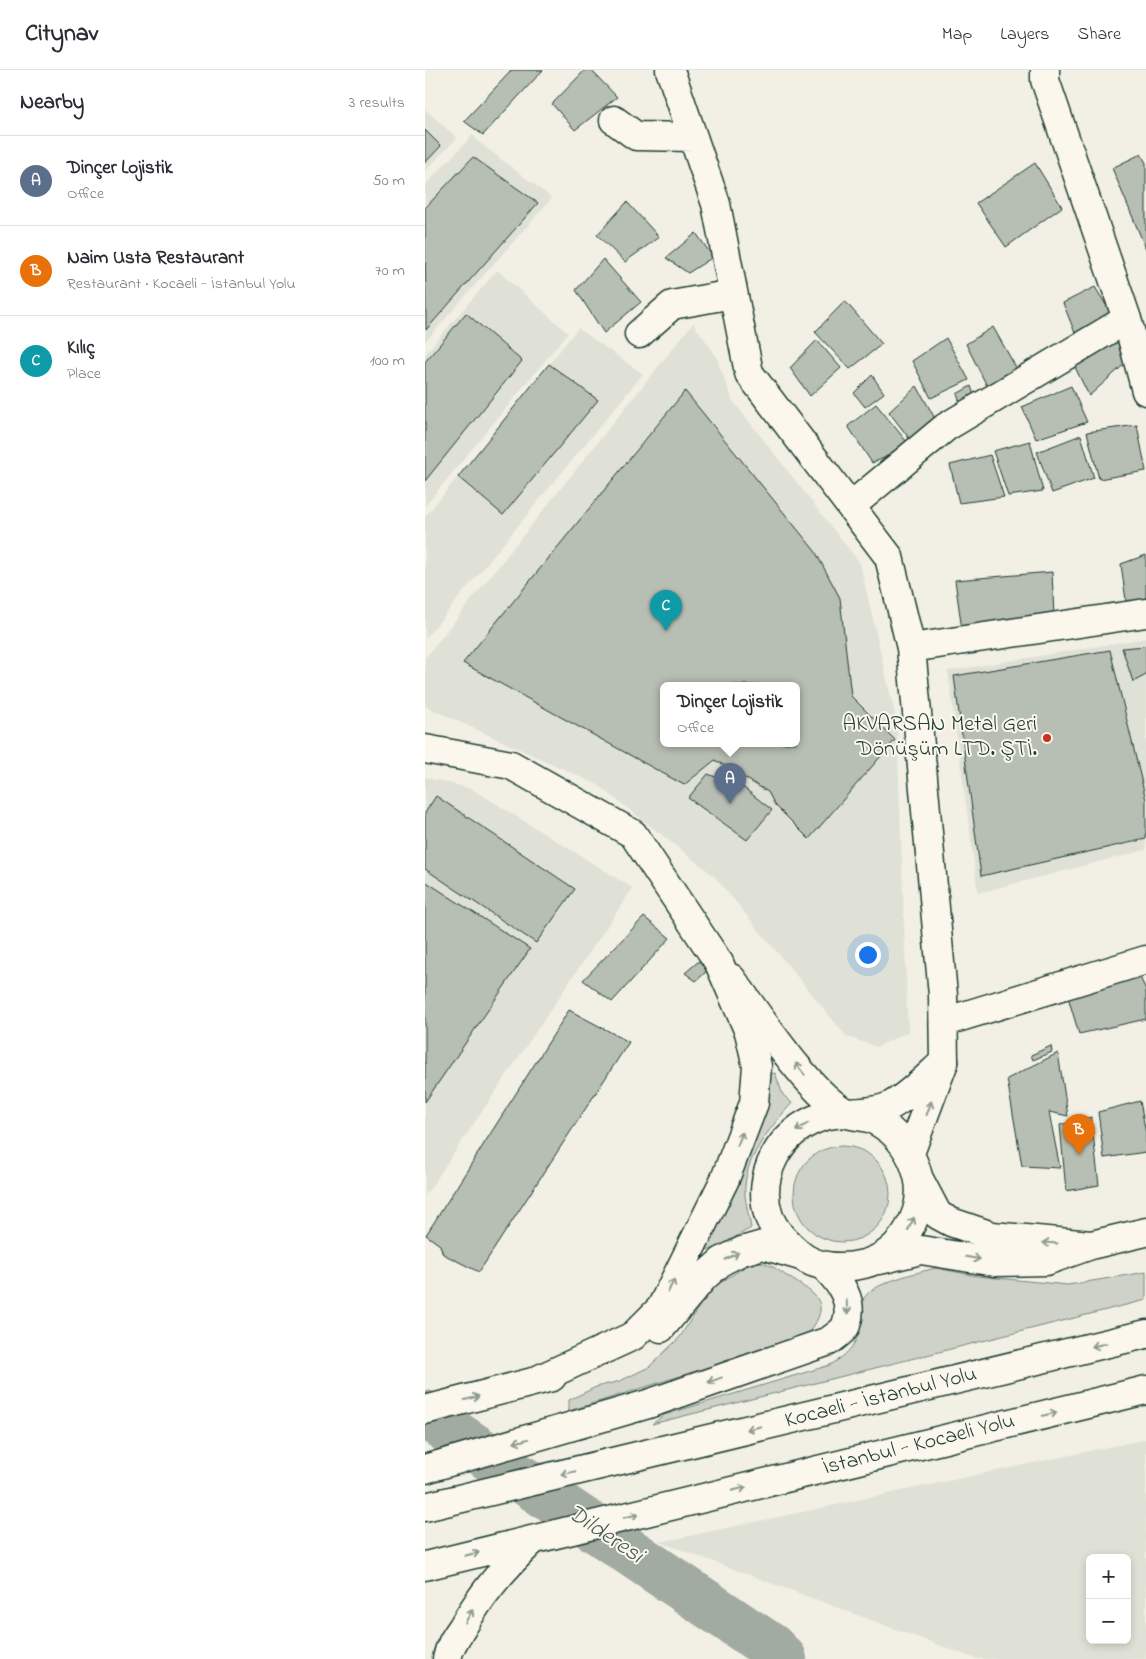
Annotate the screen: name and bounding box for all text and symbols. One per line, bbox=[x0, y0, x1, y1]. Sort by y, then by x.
text: Citynav bbox=[25, 17, 98, 52]
text: Map bbox=[942, 22, 972, 48]
text: Layers bbox=[1000, 22, 1050, 48]
text: Share bbox=[1078, 22, 1121, 48]
text: Nearby bbox=[20, 88, 84, 118]
text: 3 results bbox=[349, 91, 405, 115]
text: Dinçer Lojistik bbox=[67, 155, 173, 182]
text: A bbox=[31, 169, 41, 193]
text: 50 m bbox=[373, 169, 405, 193]
text: Office bbox=[67, 182, 104, 206]
text: Naim Usta Restaurant bbox=[67, 245, 244, 272]
text: B bbox=[31, 259, 41, 283]
text: 70 m bbox=[375, 259, 405, 283]
text: Restaurant · Kocaeli - İstanbul Yolu bbox=[67, 272, 296, 296]
text: Kılıç bbox=[67, 335, 95, 362]
text: C bbox=[32, 349, 40, 373]
text: 100 m bbox=[370, 349, 405, 373]
text: Place bbox=[67, 362, 101, 386]
pin: C bbox=[650, 590, 682, 631]
popup bbox=[660, 682, 800, 747]
text: Dinçer Lojistik bbox=[677, 689, 783, 716]
place label: AKVARSAN Metal Geri Dönüşüm LTD. ŞTİ. bbox=[843, 709, 1037, 766]
text: Office bbox=[677, 716, 714, 740]
marker: AKVARSAN Metal Geri Dönüşüm LTD. ŞTİ. bbox=[1041, 732, 1053, 744]
pin: A bbox=[714, 763, 746, 804]
your location bbox=[855, 942, 881, 968]
one-way arrow bbox=[795, 1062, 805, 1076]
one-way arrow bbox=[924, 1100, 934, 1116]
pin: B bbox=[1063, 1114, 1095, 1155]
one-way arrow bbox=[795, 1121, 809, 1132]
one-way arrow bbox=[736, 1132, 745, 1147]
one-way arrow bbox=[906, 1217, 916, 1232]
one-way arrow bbox=[1042, 1238, 1058, 1247]
one-way arrow bbox=[724, 1251, 739, 1260]
one-way arrow bbox=[964, 1253, 980, 1263]
one-way arrow bbox=[667, 1279, 676, 1294]
one-way arrow bbox=[842, 1298, 851, 1314]
one-way arrow bbox=[1091, 1341, 1107, 1350]
street label: Kocaeli - İstanbul Yolu bbox=[782, 1359, 980, 1437]
one-way arrow bbox=[708, 1376, 723, 1385]
one-way arrow bbox=[464, 1393, 480, 1402]
street label: İstanbul - Kocaeli Yolu bbox=[820, 1406, 1018, 1484]
one-way arrow bbox=[1041, 1408, 1057, 1418]
one-way arrow bbox=[746, 1424, 762, 1433]
one-way arrow bbox=[514, 1437, 530, 1446]
one-way arrow bbox=[560, 1469, 576, 1478]
one-way arrow bbox=[730, 1484, 746, 1493]
water label: Dilderesi bbox=[560, 1497, 652, 1575]
one-way arrow bbox=[623, 1511, 639, 1520]
one-way arrow bbox=[464, 1549, 480, 1558]
map controls bbox=[1086, 1554, 1131, 1644]
button: + bbox=[1086, 1554, 1131, 1599]
button: − bbox=[1086, 1599, 1131, 1644]
one-way arrow bbox=[464, 1609, 474, 1623]

